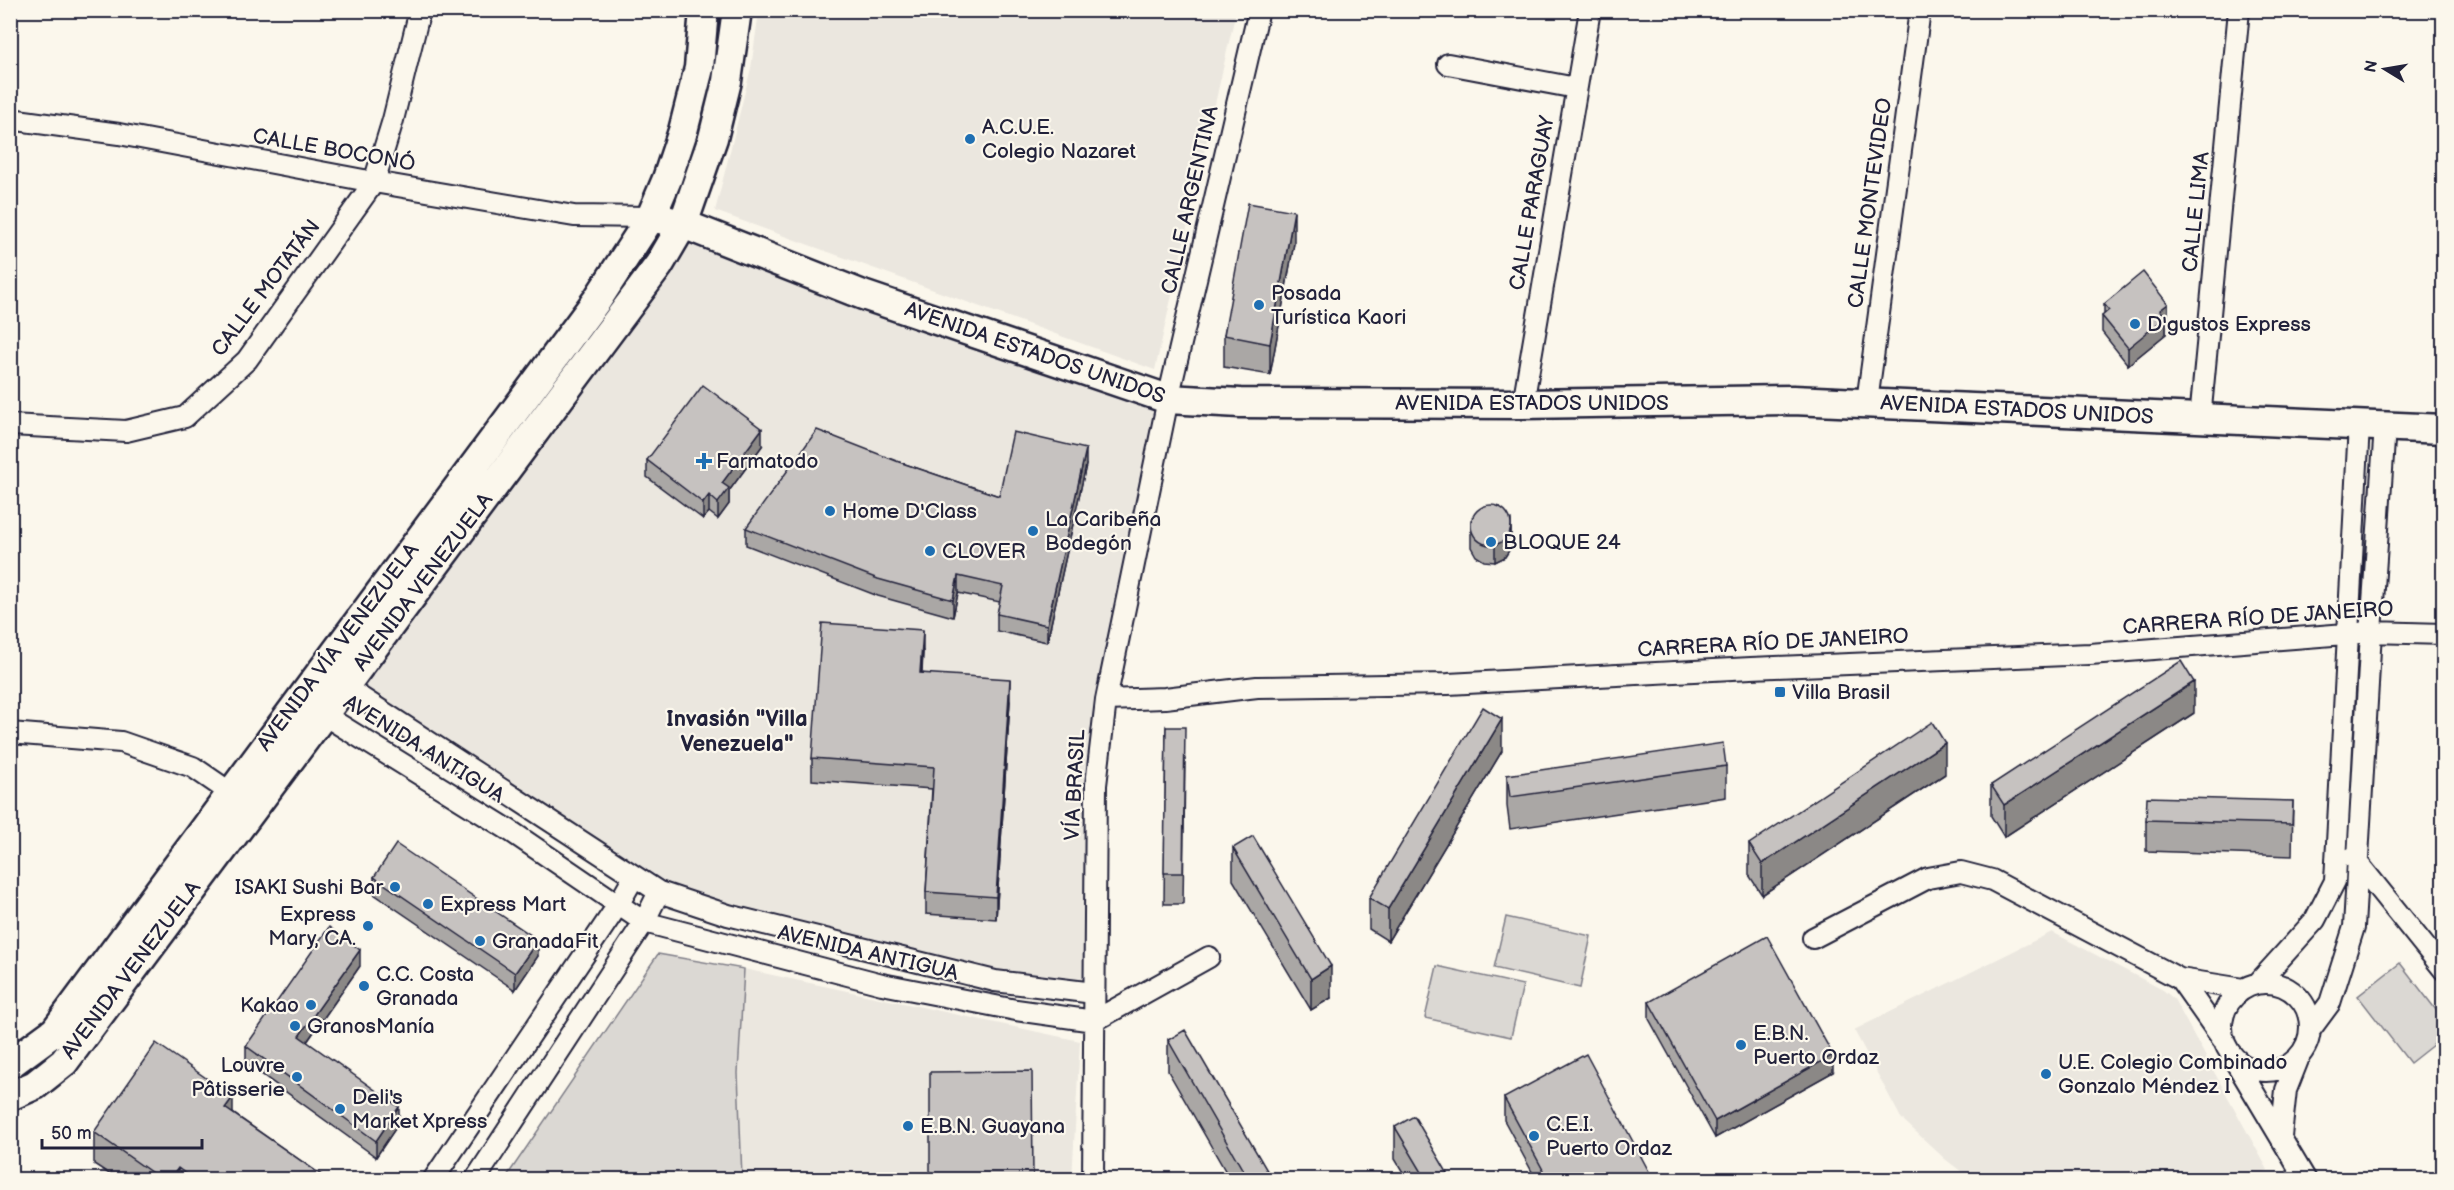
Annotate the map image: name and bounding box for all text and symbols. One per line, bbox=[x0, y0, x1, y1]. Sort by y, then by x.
north arrow bbox=[2355, 39, 2415, 99]
text: N bbox=[2361, 59, 2382, 74]
street label: CALLE MONTEVIDEO bbox=[1843, 96, 1897, 310]
street label: CALLE ARGENTINA bbox=[1156, 103, 1224, 297]
street label: CALLE PARAGUAY bbox=[1504, 113, 1560, 292]
place label: A.C.U.E. Colegio Nazaret bbox=[982, 115, 1136, 164]
street label: CALLE BOCONÓ bbox=[251, 123, 417, 177]
marker: A.C.U.E. Colegio Nazaret bbox=[963, 132, 977, 146]
street label: CALLE LIMA bbox=[2177, 150, 2215, 273]
street label: CALLE MOTATÁN bbox=[206, 215, 326, 361]
place label: Posada Turística Kaori bbox=[1271, 281, 1406, 330]
street label: AVENIDA ESTADOS UNIDOS bbox=[902, 297, 1168, 409]
marker: Posada Turística Kaori bbox=[1252, 298, 1266, 312]
place label: D'gustos Express bbox=[2147, 312, 2311, 337]
marker: D'gustos Express bbox=[2128, 317, 2142, 331]
street label: AVENIDA ESTADOS UNIDOS bbox=[1880, 390, 2154, 430]
street label: AVENIDA ESTADOS UNIDOS bbox=[1395, 391, 1669, 416]
place label: Farmatodo bbox=[716, 449, 818, 474]
marker: Farmatodo bbox=[697, 454, 711, 468]
street label: AVENIDA VENEZUELA bbox=[348, 488, 498, 676]
place label: Home D'Class bbox=[842, 499, 977, 524]
marker: Home D'Class bbox=[823, 504, 837, 518]
place label: La Caribeña Bodegón bbox=[1045, 507, 1161, 556]
marker: La Caribeña Bodegón bbox=[1026, 524, 1040, 538]
place label: BLOQUE 24 bbox=[1503, 530, 1621, 555]
marker: BLOQUE 24 bbox=[1484, 535, 1498, 549]
street label: AVENIDA VÍA VENEZUELA bbox=[252, 538, 424, 756]
place label: CLOVER bbox=[942, 539, 1026, 564]
marker: CLOVER bbox=[923, 544, 937, 558]
street label: CARRERA RÍO DE JANEIRO bbox=[2122, 596, 2394, 640]
street label: CARRERA RÍO DE JANEIRO bbox=[1637, 623, 1909, 663]
place label: Villa Brasil bbox=[1792, 680, 1890, 705]
marker: Villa Brasil bbox=[1773, 685, 1787, 699]
street label: AVENIDA ANTIGUA bbox=[339, 690, 509, 809]
district label: Invasión "Villa Venezuela" bbox=[666, 706, 808, 758]
street label: VÍA BRASIL bbox=[1060, 729, 1090, 841]
place label: ISAKI Sushi Bar bbox=[235, 875, 383, 900]
street label: AVENIDA VENEZUELA bbox=[56, 876, 206, 1064]
marker: ISAKI Sushi Bar bbox=[388, 880, 402, 894]
place label: Express Mart bbox=[440, 892, 567, 917]
marker: Express Mart bbox=[421, 897, 435, 911]
place label: Express Mary, CA. bbox=[268, 902, 356, 951]
marker: Express Mary, CA. bbox=[361, 919, 375, 933]
street label: AVENIDA ANTIGUA bbox=[775, 920, 961, 986]
place label: GranadaFit bbox=[492, 929, 599, 954]
marker: GranadaFit bbox=[473, 934, 487, 948]
place label: C.C. Costa Granada bbox=[376, 962, 474, 1011]
marker: C.C. Costa Granada bbox=[357, 979, 371, 993]
place label: Kakao bbox=[240, 993, 299, 1018]
marker: Kakao bbox=[304, 998, 318, 1012]
place label: GranosManía bbox=[307, 1014, 435, 1039]
marker: GranosManía bbox=[288, 1019, 302, 1033]
place label: E.B.N. Puerto Ordaz bbox=[1753, 1021, 1880, 1070]
marker: E.B.N. Puerto Ordaz bbox=[1734, 1038, 1748, 1052]
place label: U.E. Colegio Combinado Gonzalo Méndez I bbox=[2058, 1050, 2288, 1099]
place label: Louvre Pâtisserie bbox=[191, 1053, 285, 1102]
marker: U.E. Colegio Combinado Gonzalo Méndez I bbox=[2039, 1067, 2053, 1081]
marker: Louvre Pâtisserie bbox=[290, 1070, 304, 1084]
place label: Deli's Market Xpress bbox=[352, 1085, 487, 1134]
marker: Deli's Market Xpress bbox=[333, 1102, 347, 1116]
scale bar bbox=[42, 1112, 202, 1150]
place label: C.E.I. Puerto Ordaz bbox=[1546, 1112, 1673, 1161]
place label: E.B.N. Guayana bbox=[920, 1114, 1065, 1139]
marker: E.B.N. Guayana bbox=[901, 1119, 915, 1133]
text: 50 m bbox=[51, 1123, 92, 1144]
marker: C.E.I. Puerto Ordaz bbox=[1527, 1129, 1541, 1143]

